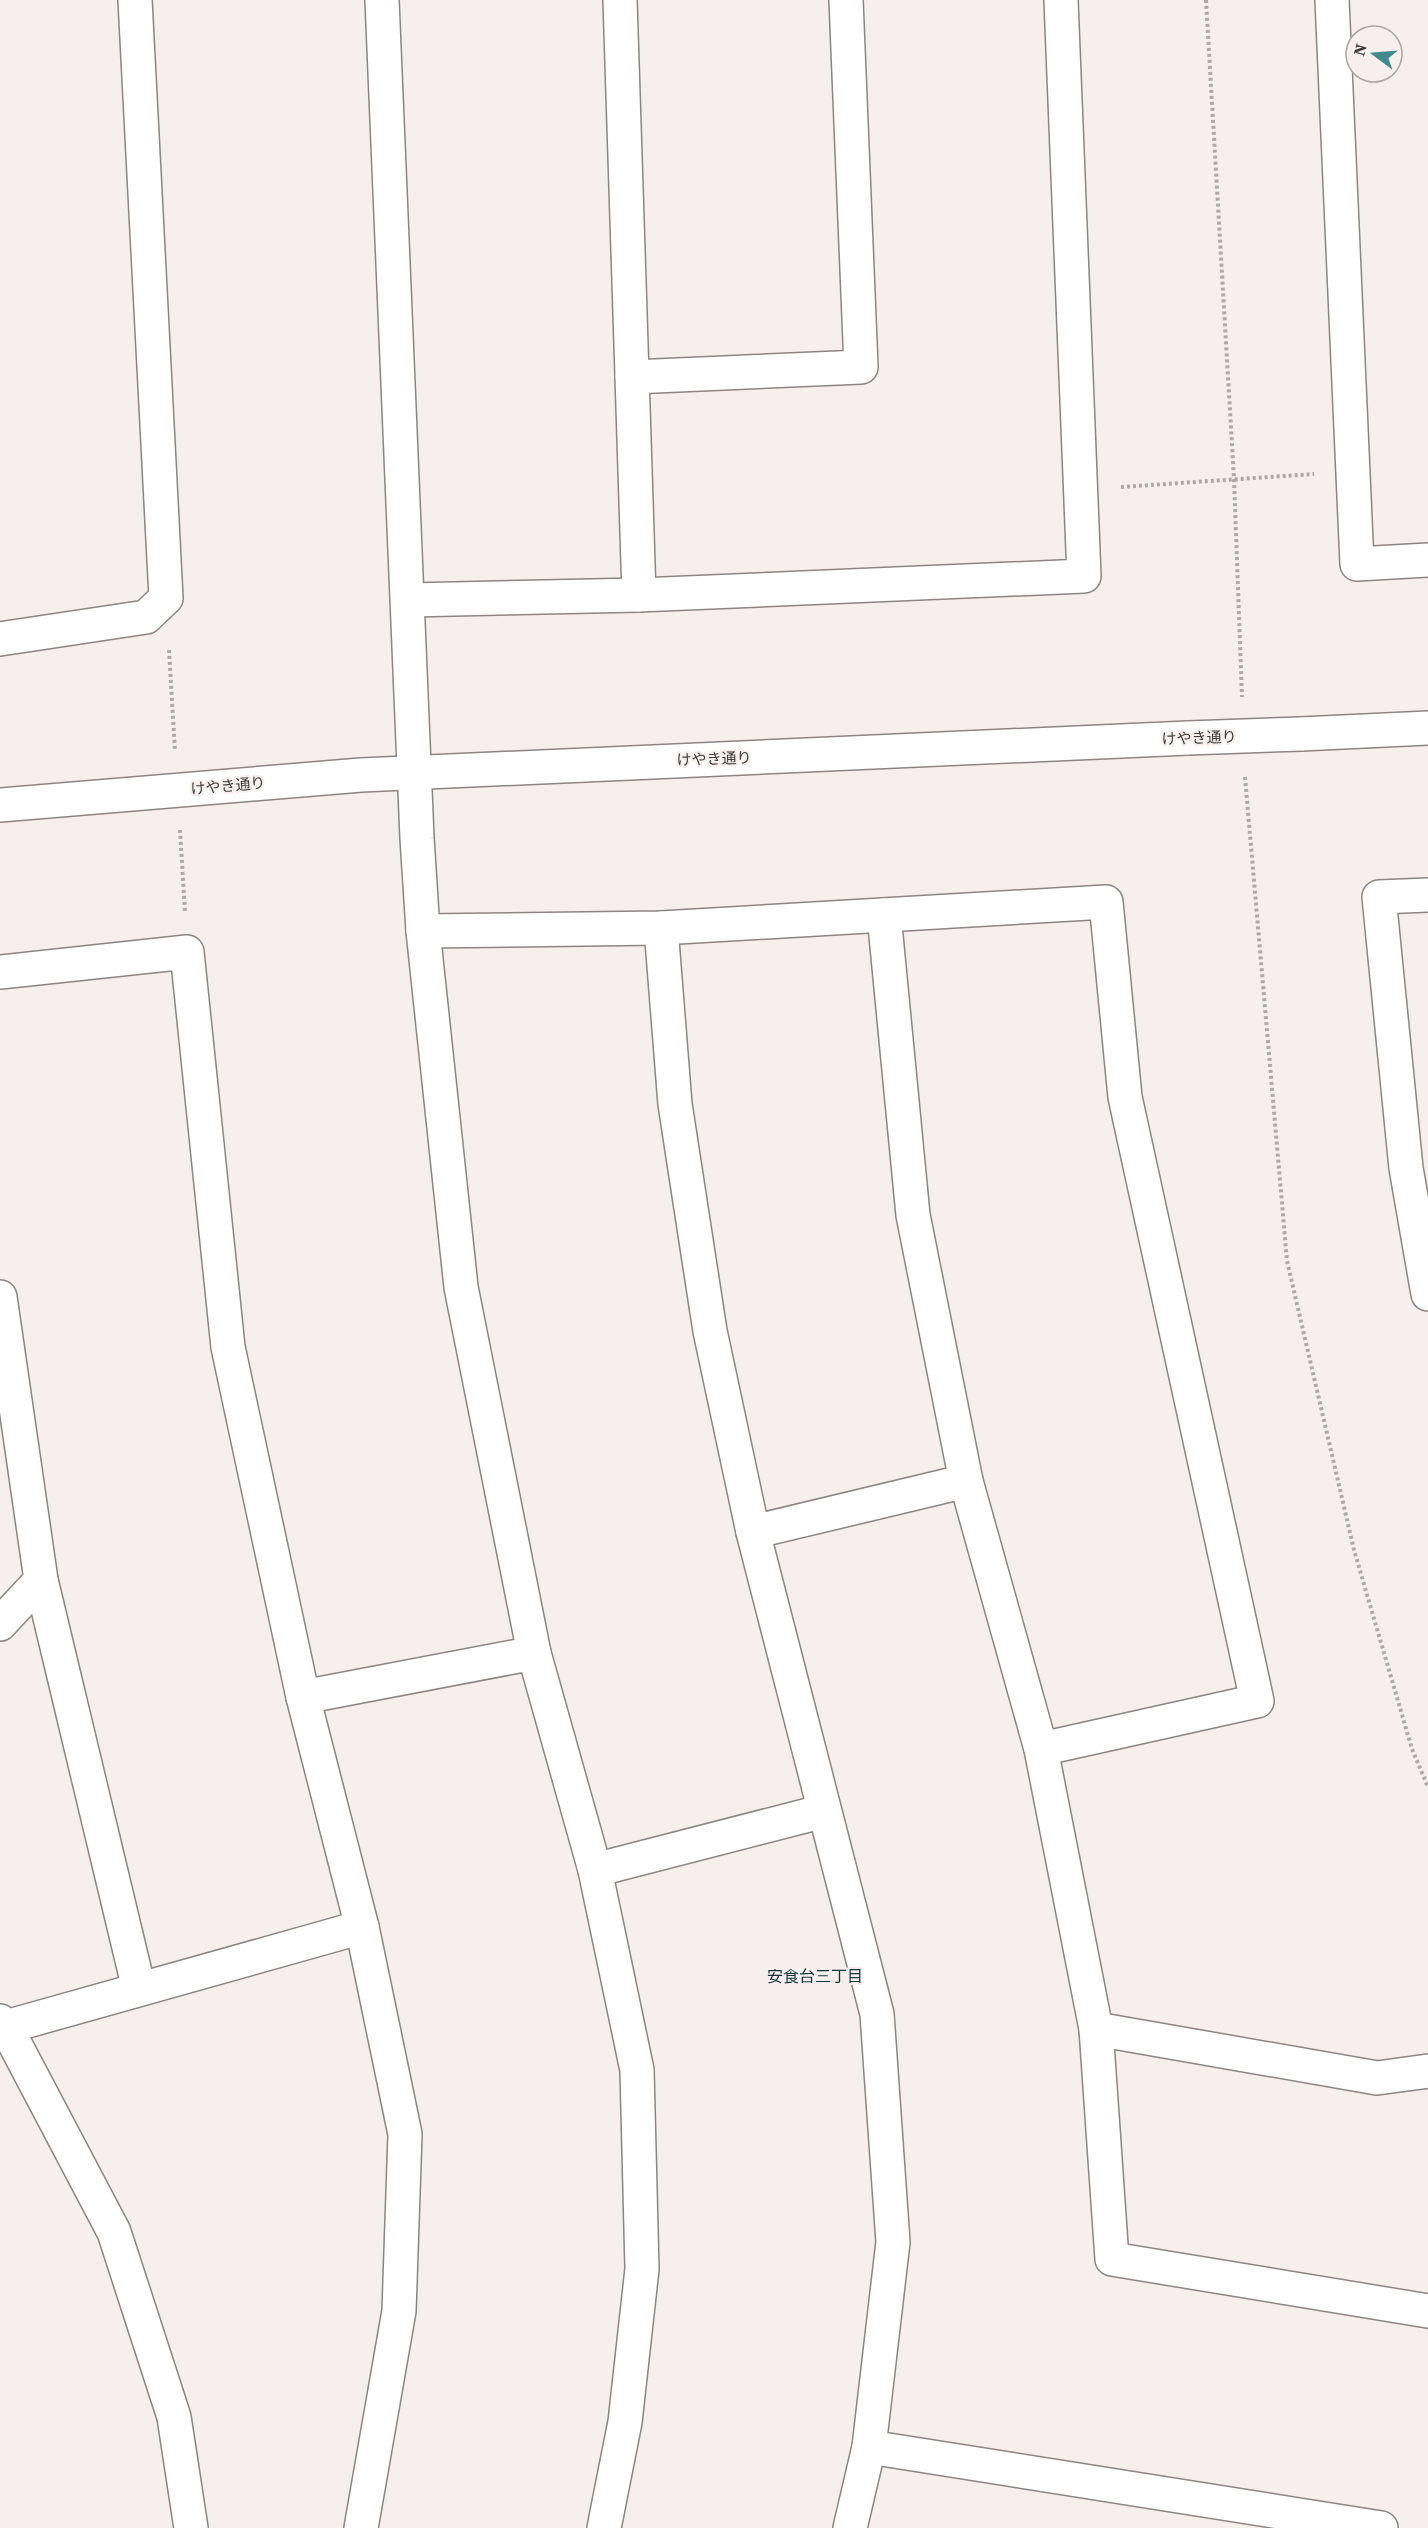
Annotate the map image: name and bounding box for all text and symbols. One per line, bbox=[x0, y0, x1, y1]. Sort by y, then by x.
north arrow bbox=[1344, 24, 1404, 84]
text: N bbox=[1347, 41, 1372, 58]
street label: けやき通り bbox=[1161, 726, 1237, 749]
street label: けやき通り bbox=[676, 747, 752, 770]
street label: けやき通り bbox=[190, 772, 266, 799]
district label: 安食台三丁目 bbox=[767, 1965, 863, 1987]

